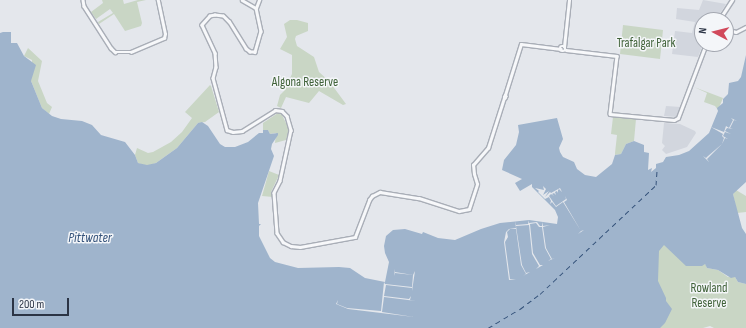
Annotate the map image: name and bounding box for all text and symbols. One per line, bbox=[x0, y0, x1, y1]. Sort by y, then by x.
north arrow bbox=[694, 12, 734, 52]
text: N bbox=[696, 27, 709, 34]
park label: Trafalgar Park bbox=[617, 35, 675, 51]
park label: Algona Reserve bbox=[272, 74, 338, 90]
water label: Pittwater bbox=[68, 230, 112, 246]
park label: Rowland Reserve bbox=[691, 281, 727, 312]
scale bar bbox=[14, 290, 71, 316]
text: 200 m bbox=[19, 297, 44, 312]

